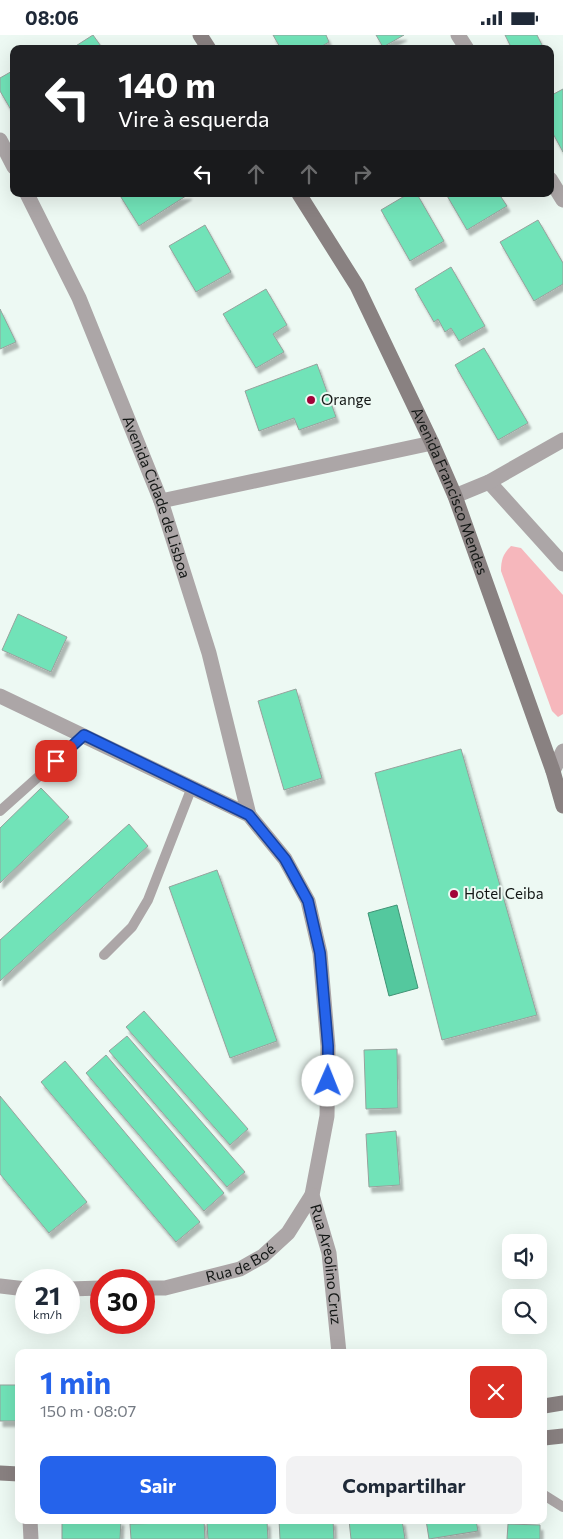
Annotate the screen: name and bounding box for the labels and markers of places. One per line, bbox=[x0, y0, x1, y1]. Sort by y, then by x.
place label: Orange bbox=[321, 390, 372, 408]
marker: Orange bbox=[305, 394, 317, 406]
pin bbox=[35, 740, 77, 782]
place label: Hotel Ceiba bbox=[464, 884, 544, 902]
marker: Hotel Ceiba bbox=[448, 888, 460, 900]

